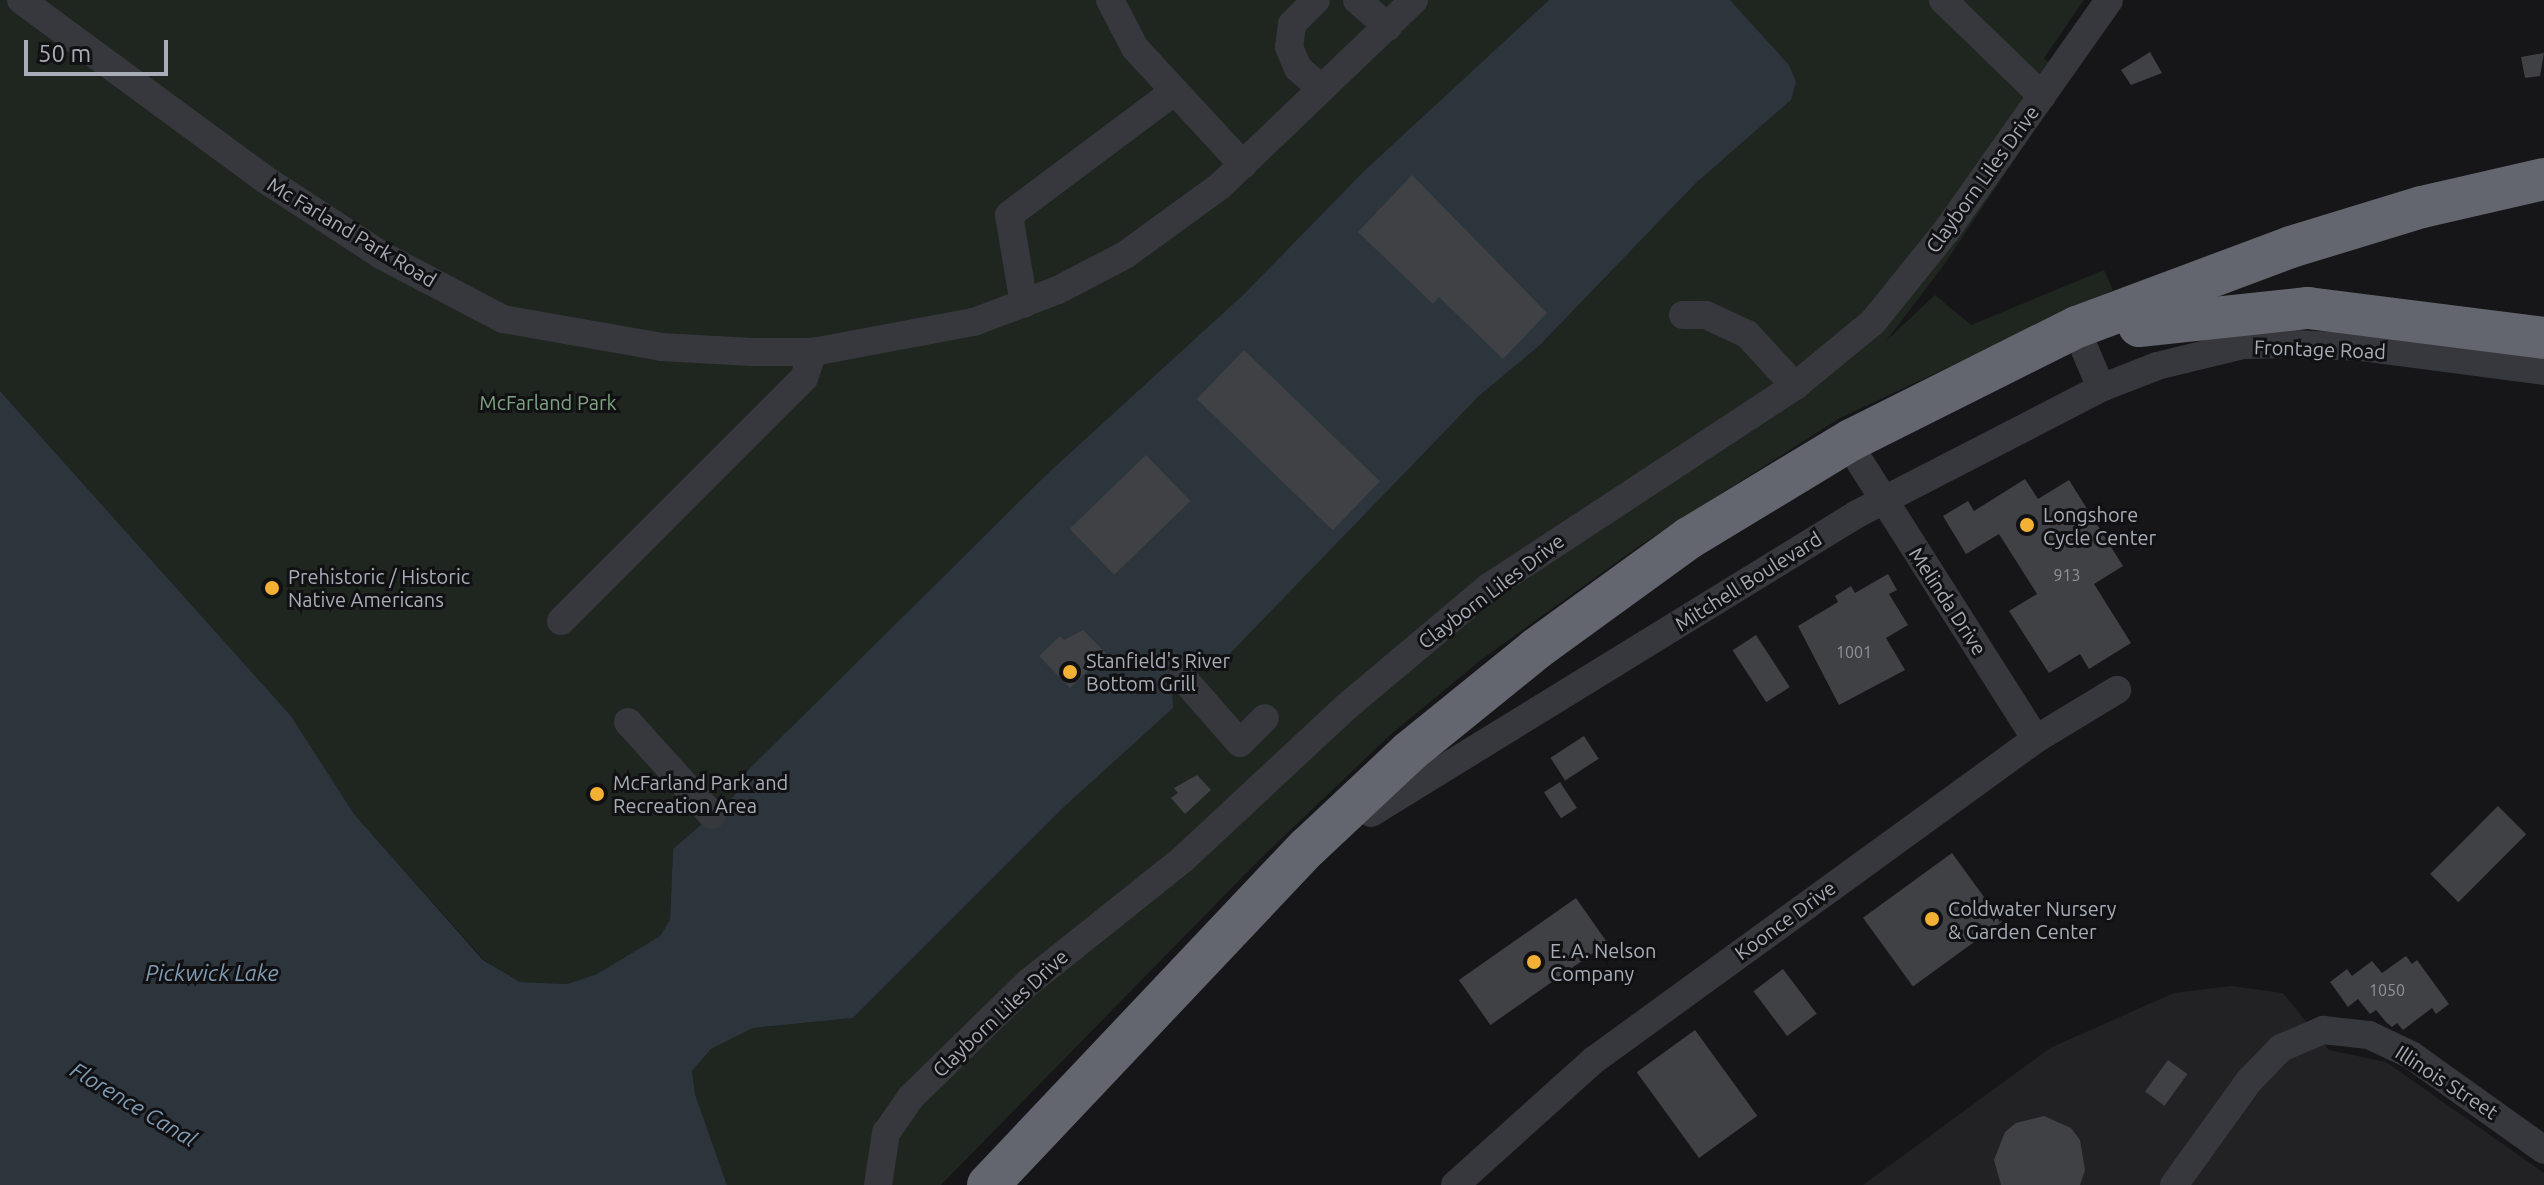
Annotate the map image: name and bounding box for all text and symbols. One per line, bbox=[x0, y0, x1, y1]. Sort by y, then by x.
scale bar bbox=[28, 24, 172, 74]
text: 50 m bbox=[38, 40, 91, 67]
street label: Clayborn Liles Drive bbox=[1920, 101, 2044, 257]
street label: Mc Farland Park Road bbox=[263, 172, 441, 292]
street label: Frontage Road bbox=[2254, 335, 2386, 363]
park label: McFarland Park bbox=[479, 390, 617, 414]
place label: Longshore Cycle Center bbox=[2043, 502, 2156, 549]
marker: Longshore Cycle Center bbox=[2018, 516, 2036, 534]
street label: Mitchell Boulevard bbox=[1670, 526, 1826, 636]
street label: Clayborn Liles Drive bbox=[1413, 528, 1569, 654]
street label: Melinda Drive bbox=[1904, 543, 1992, 659]
place label: Prehistoric / Historic Native Americans bbox=[288, 564, 470, 611]
house number: 913 bbox=[2053, 565, 2081, 585]
marker: Prehistoric / Historic Native Americans bbox=[263, 579, 281, 597]
house number: 1001 bbox=[1836, 642, 1872, 662]
place label: Stanfield's River Bottom Grill bbox=[1086, 648, 1230, 695]
marker: Stanfield's River Bottom Grill bbox=[1061, 663, 1079, 681]
place label: McFarland Park and Recreation Area bbox=[613, 770, 788, 817]
marker: McFarland Park and Recreation Area bbox=[588, 785, 606, 803]
street label: Koonce Drive bbox=[1730, 875, 1840, 965]
place label: Coldwater Nursery & Garden Center bbox=[1948, 896, 2116, 943]
marker: Coldwater Nursery & Garden Center bbox=[1923, 910, 1941, 928]
place label: E. A. Nelson Company bbox=[1550, 938, 1656, 985]
street label: Clayborn Liles Drive bbox=[927, 944, 1073, 1082]
marker: E. A. Nelson Company bbox=[1525, 953, 1543, 971]
water label: Pickwick Lake bbox=[145, 960, 279, 986]
house number: 1050 bbox=[2369, 980, 2405, 1000]
street label: Illinois Street bbox=[2391, 1040, 2503, 1124]
water label: Florence Canal bbox=[66, 1056, 202, 1152]

